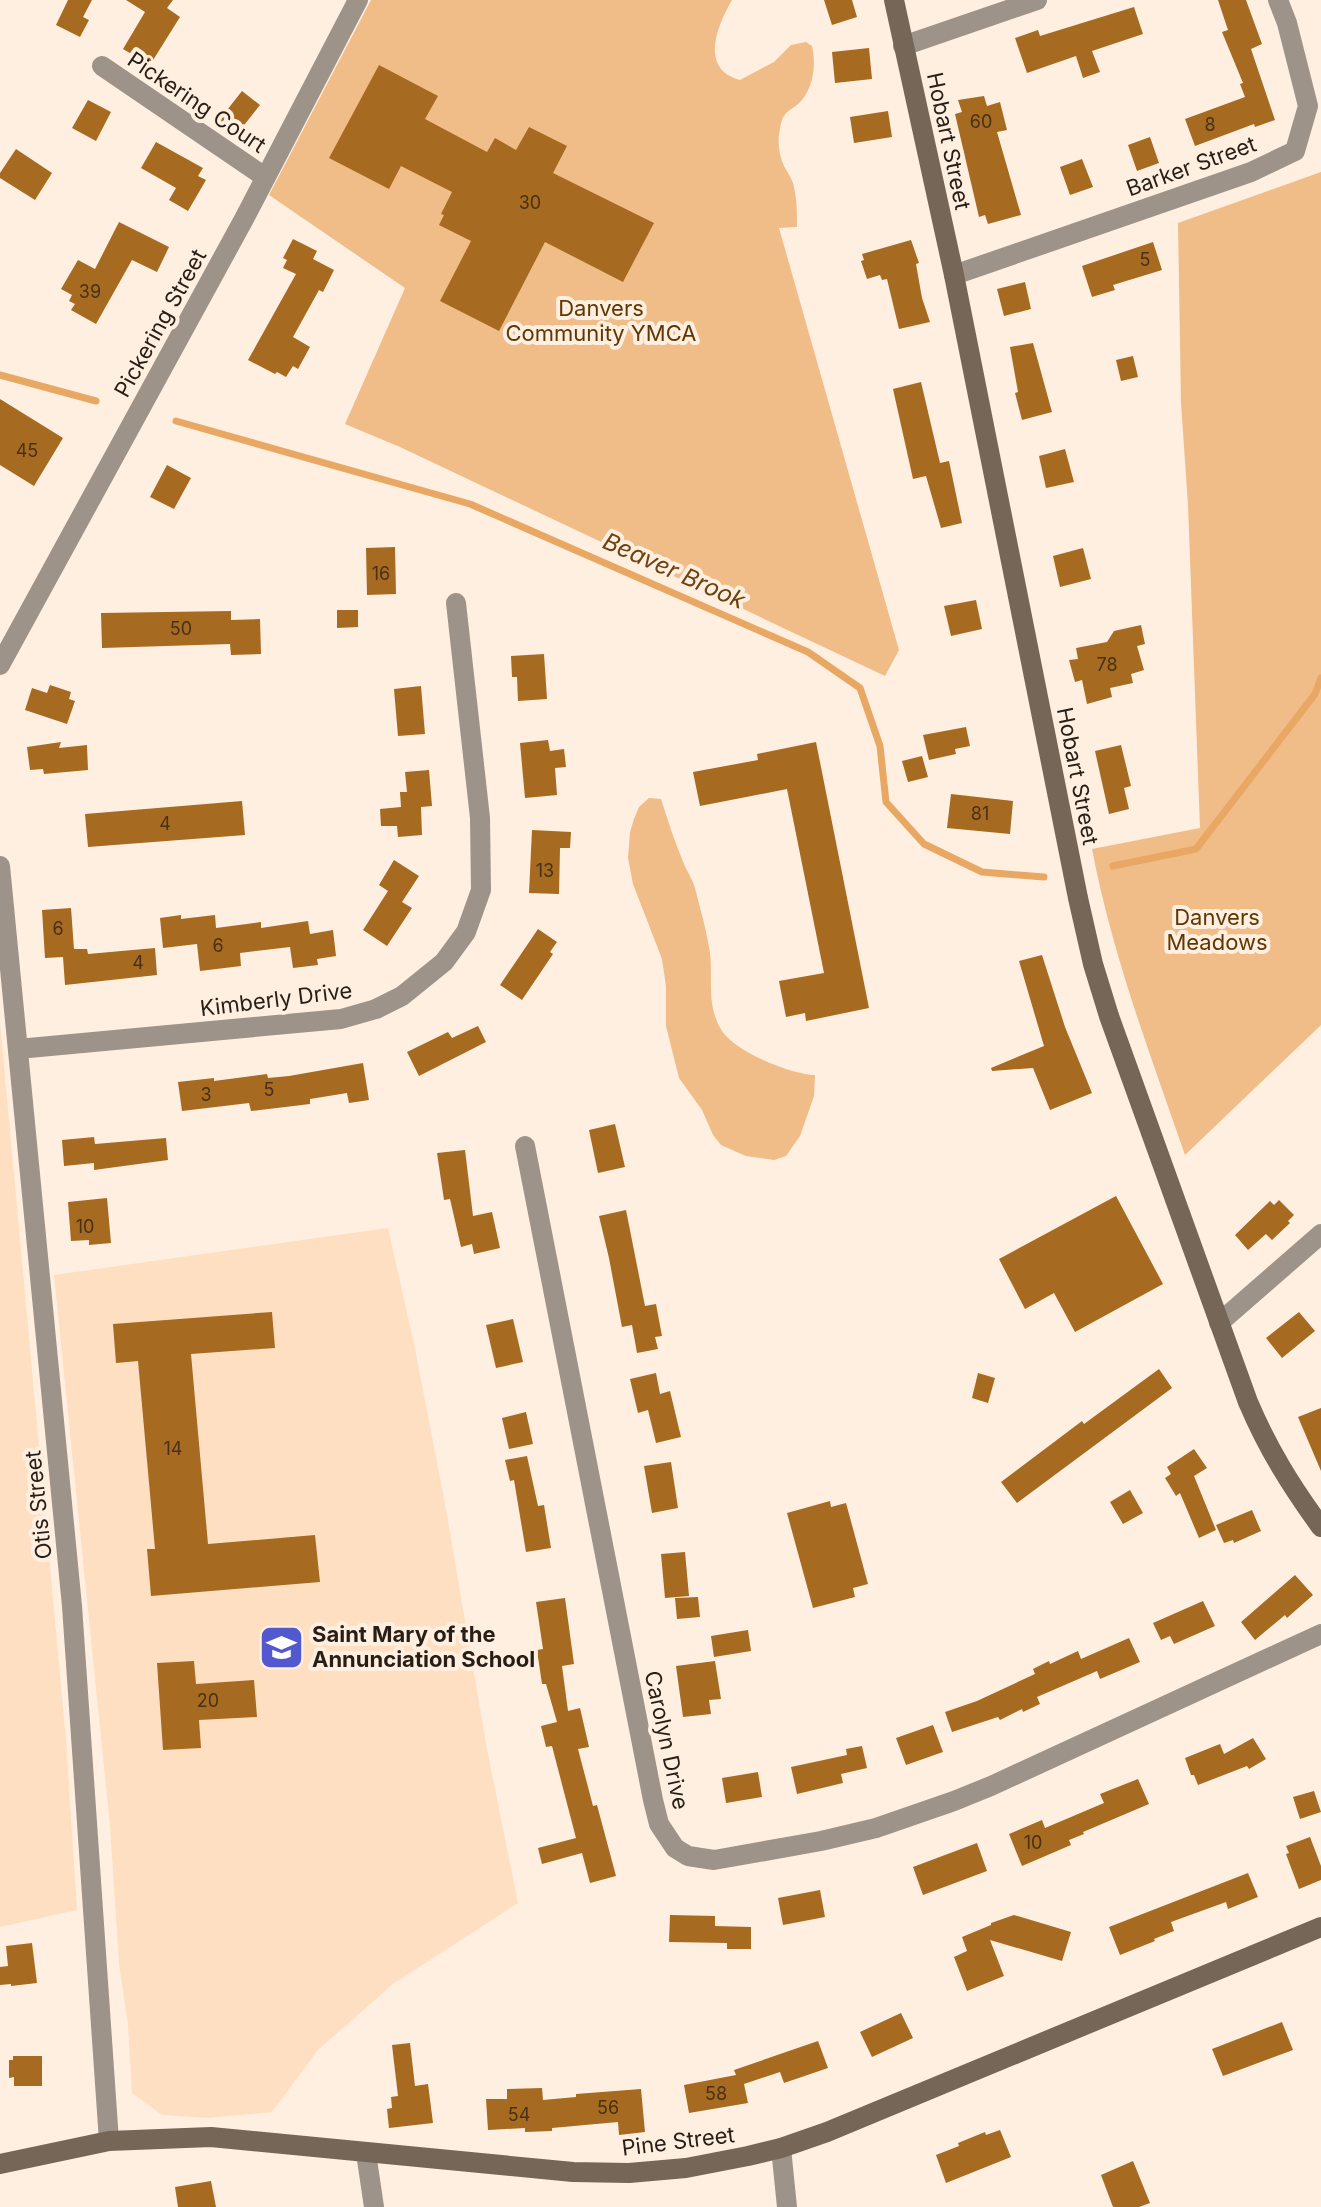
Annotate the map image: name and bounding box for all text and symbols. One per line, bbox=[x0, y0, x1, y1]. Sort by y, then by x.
street label: Pickering Court bbox=[123, 46, 271, 158]
street label: Hobart Street bbox=[922, 70, 976, 212]
house number: 60 bbox=[970, 111, 992, 132]
house number: 8 bbox=[1204, 114, 1216, 135]
street label: Barker Street bbox=[1122, 130, 1260, 202]
house number: 30 bbox=[519, 192, 541, 213]
street label: Pickering Street bbox=[109, 245, 211, 401]
house number: 5 bbox=[1140, 249, 1150, 270]
house number: 39 bbox=[79, 281, 101, 302]
park label: Danvers Community YMCA bbox=[506, 295, 696, 346]
house number: 45 bbox=[16, 440, 38, 461]
water label: Beaver Brook bbox=[598, 526, 751, 615]
house number: 16 bbox=[372, 563, 390, 584]
house number: 50 bbox=[170, 618, 192, 639]
house number: 78 bbox=[1096, 654, 1118, 675]
street label: Hobart Street bbox=[1052, 705, 1104, 847]
house number: 81 bbox=[971, 803, 989, 824]
house number: 4 bbox=[159, 813, 171, 834]
house number: 13 bbox=[536, 860, 554, 881]
park label: Danvers Meadows bbox=[1166, 904, 1268, 955]
house number: 6 bbox=[52, 918, 64, 939]
house number: 6 bbox=[212, 935, 224, 956]
house number: 4 bbox=[132, 952, 144, 973]
street label: Kimberly Drive bbox=[198, 977, 354, 1021]
house number: 5 bbox=[264, 1079, 274, 1100]
house number: 3 bbox=[200, 1084, 212, 1105]
house number: 10 bbox=[76, 1216, 94, 1237]
house number: 14 bbox=[164, 1438, 182, 1459]
street label: Otis Street bbox=[19, 1449, 57, 1561]
place label: Saint Mary of the Annunciation School bbox=[312, 1621, 535, 1672]
school or university icon: Saint Mary of the Annunciation School bbox=[257, 1623, 305, 1671]
street label: Carolyn Drive bbox=[640, 1668, 694, 1812]
house number: 20 bbox=[197, 1690, 219, 1711]
house number: 10 bbox=[1024, 1832, 1042, 1853]
house number: 58 bbox=[705, 2083, 727, 2104]
house number: 56 bbox=[597, 2097, 619, 2118]
house number: 54 bbox=[508, 2104, 530, 2125]
street label: Pine Street bbox=[620, 2121, 736, 2161]

